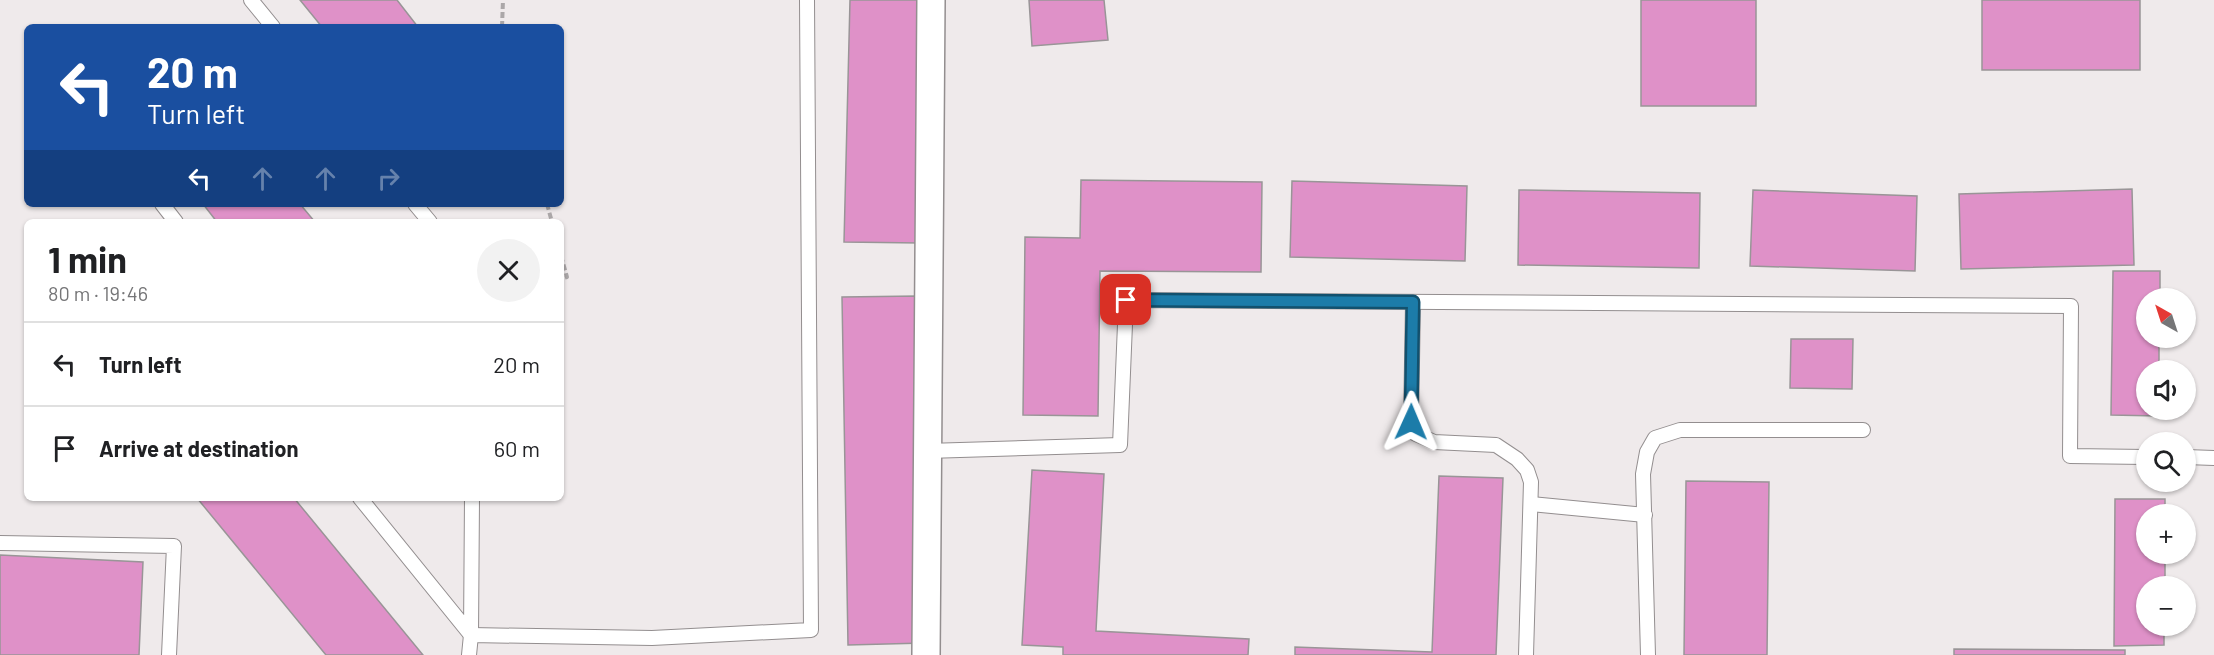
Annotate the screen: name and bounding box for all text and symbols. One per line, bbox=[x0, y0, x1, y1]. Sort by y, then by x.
text: 20 m bbox=[147, 46, 238, 96]
icon: left bbox=[48, 48, 126, 126]
text: Turn left bbox=[147, 97, 245, 129]
icon: left bbox=[183, 162, 216, 195]
icon: ahead bbox=[246, 162, 279, 195]
icon: ahead bbox=[309, 162, 342, 195]
icon: right bbox=[372, 162, 405, 195]
text: 1 min bbox=[48, 237, 127, 280]
button: close bbox=[477, 239, 540, 302]
pin bbox=[1100, 274, 1151, 325]
text: 80 m · 19:46 bbox=[48, 281, 148, 305]
icon: arrive bbox=[1109, 283, 1142, 316]
north arrow bbox=[2136, 288, 2196, 348]
map controls bbox=[2136, 288, 2196, 636]
icon: left bbox=[48, 348, 81, 381]
text: Turn left bbox=[99, 351, 182, 377]
text: 20 m bbox=[493, 351, 540, 377]
button: sound bbox=[2136, 360, 2196, 420]
position arrow bbox=[1379, 390, 1443, 454]
icon: arrive bbox=[48, 432, 81, 465]
button: search bbox=[2136, 432, 2196, 492]
text: Arrive at destination bbox=[99, 435, 298, 461]
text: 60 m bbox=[494, 435, 540, 461]
button: + bbox=[2136, 504, 2196, 564]
button: − bbox=[2136, 576, 2196, 636]

